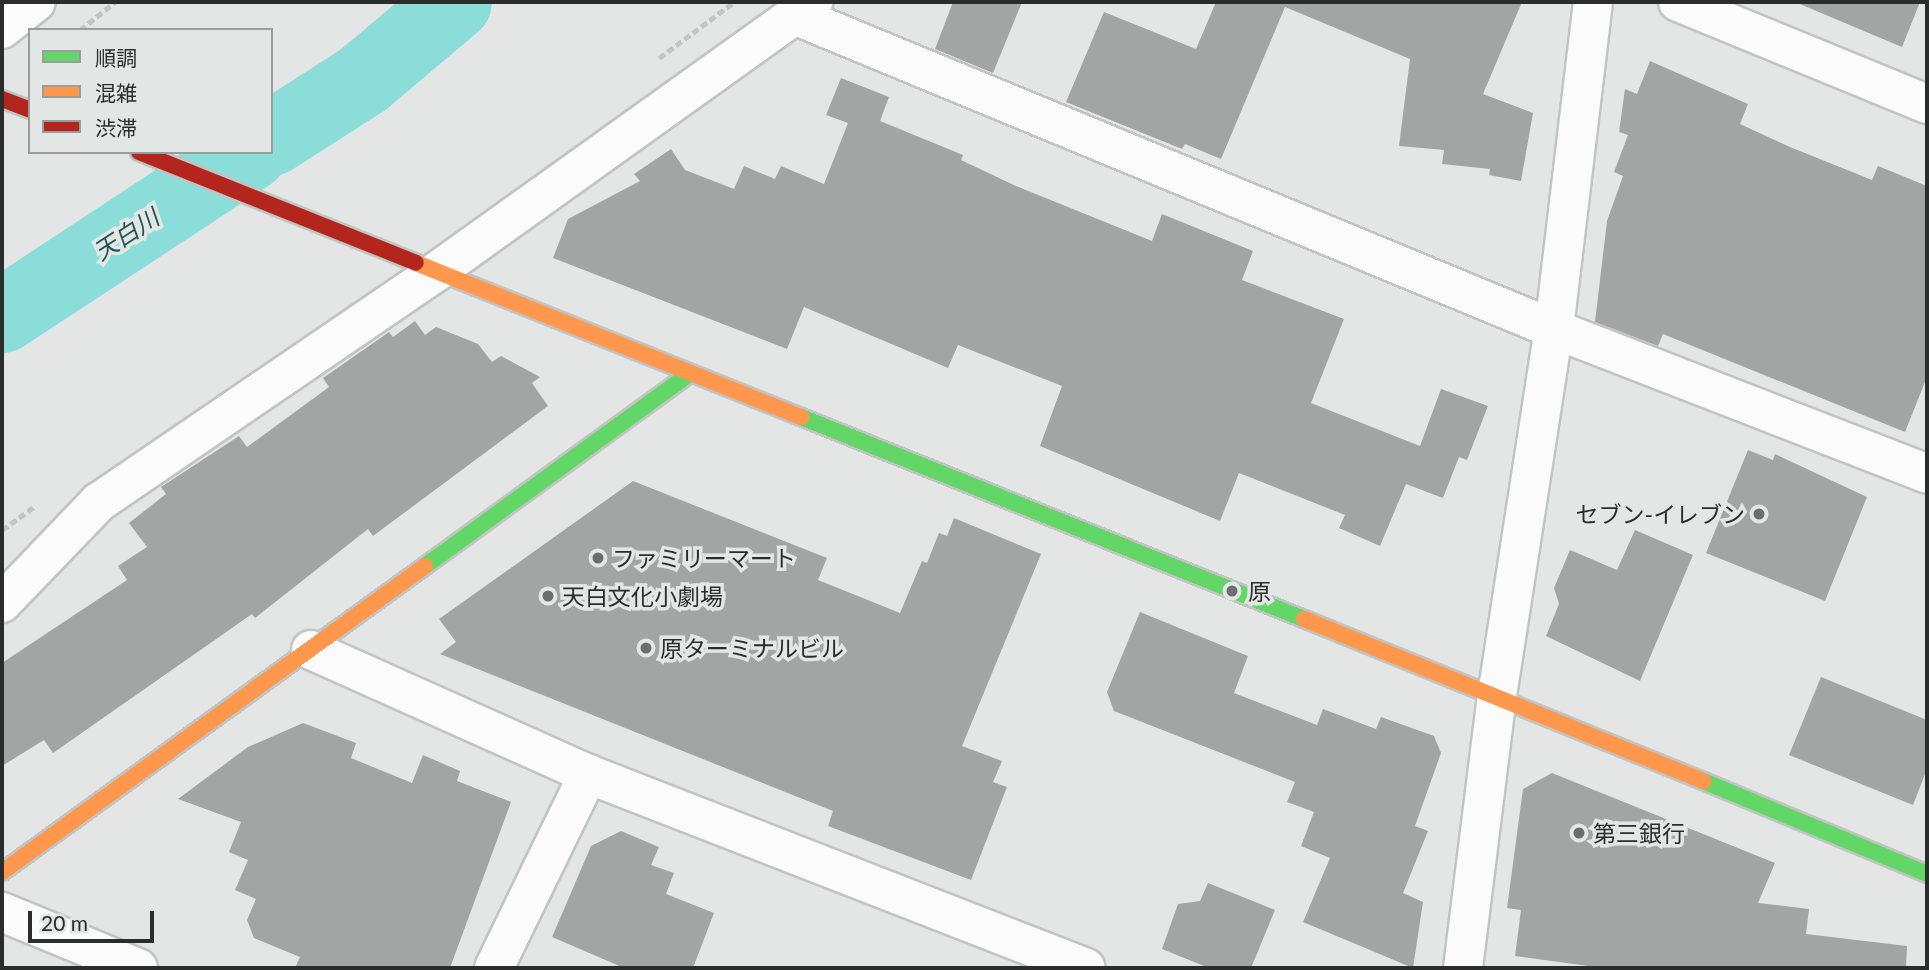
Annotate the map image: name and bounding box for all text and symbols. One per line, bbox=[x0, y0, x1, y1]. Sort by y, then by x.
legend bbox=[28, 28, 273, 154]
text: 順調 bbox=[95, 45, 137, 70]
text: 混雑 bbox=[95, 80, 137, 105]
text: 渋滞 bbox=[95, 115, 137, 140]
water label: 天白川 bbox=[88, 202, 164, 266]
place label: セブン-イレブン bbox=[1575, 500, 1745, 528]
marker: セブン-イレブン bbox=[1751, 506, 1767, 522]
place label: ファミリーマート bbox=[612, 544, 796, 572]
marker: ファミリーマート bbox=[590, 550, 606, 566]
place label: 原 bbox=[1248, 577, 1271, 605]
marker: 原 bbox=[1222, 581, 1242, 601]
place label: 天白文化小劇場 bbox=[562, 582, 723, 610]
marker: 天白文化小劇場 bbox=[540, 588, 556, 604]
place label: 原ターミナルビル bbox=[660, 634, 844, 662]
marker: 原ターミナルビル bbox=[638, 640, 654, 656]
place label: 第三銀行 bbox=[1593, 819, 1685, 847]
marker: 第三銀行 bbox=[1571, 825, 1587, 841]
scale bar bbox=[32, 897, 158, 941]
text: 20 m bbox=[41, 910, 88, 935]

